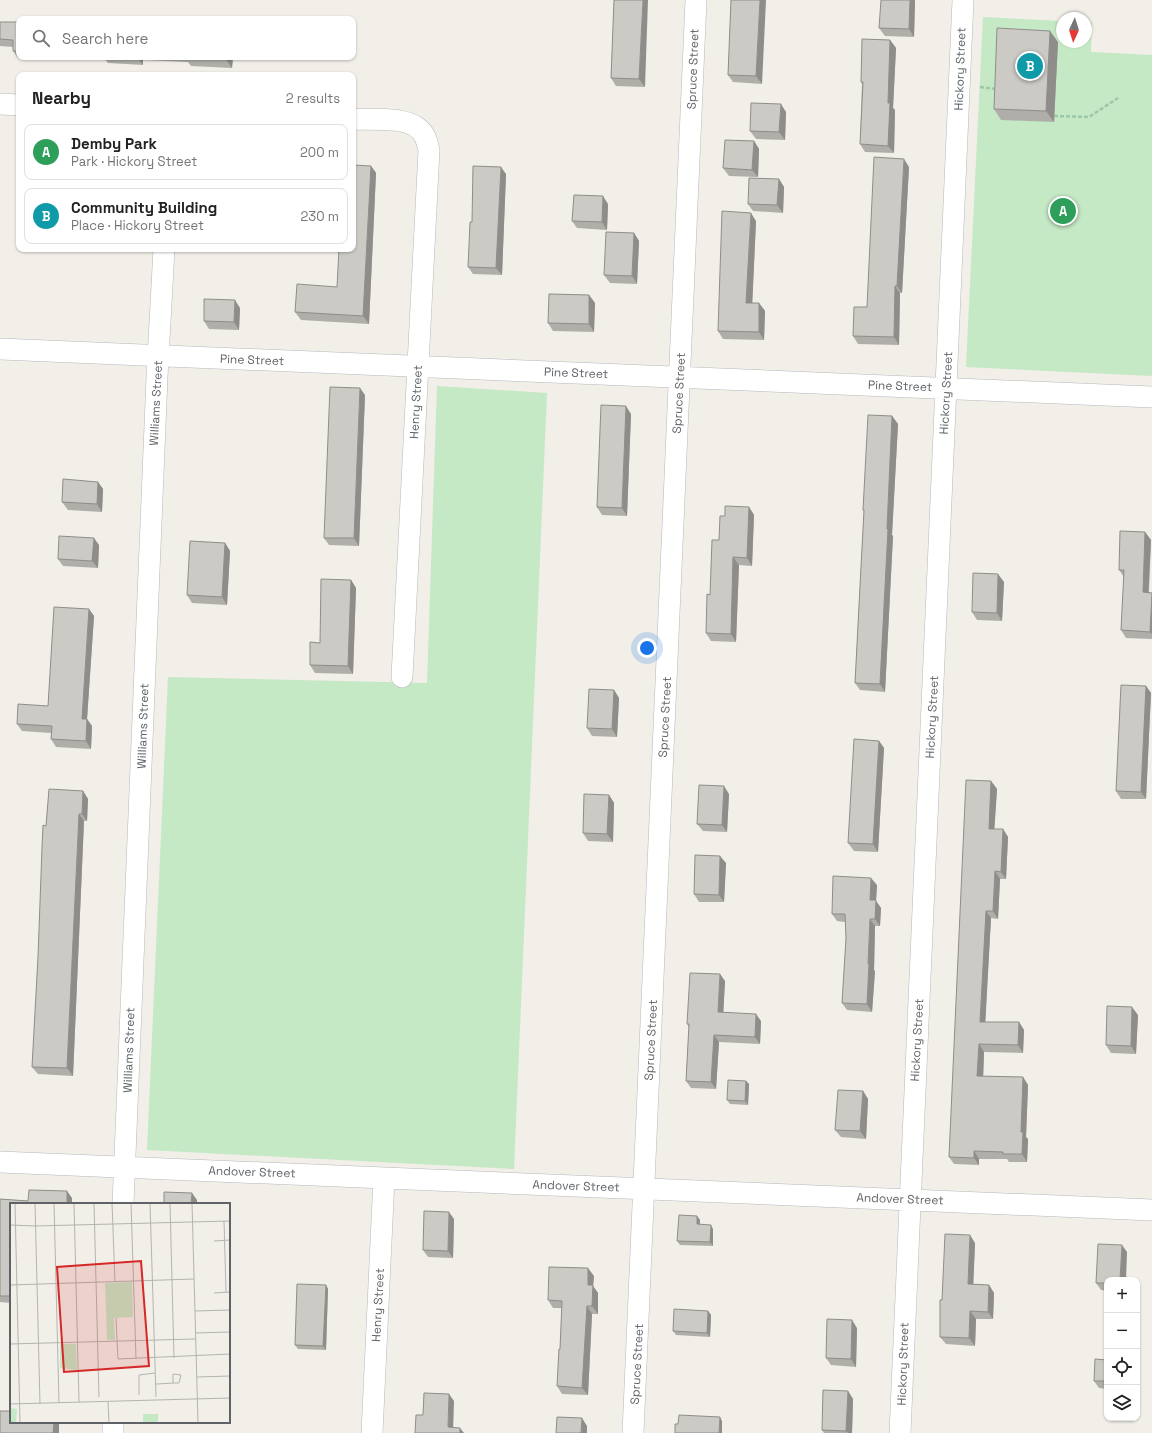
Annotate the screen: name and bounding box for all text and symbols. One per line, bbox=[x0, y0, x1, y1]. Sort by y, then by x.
north arrow bbox=[1056, 12, 1092, 48]
search box bbox=[16, 16, 356, 60]
icon: search bbox=[30, 27, 52, 49]
street label: Hickory Street bbox=[951, 27, 969, 111]
street label: Spruce Street bbox=[684, 28, 702, 110]
text: Search here bbox=[62, 29, 148, 48]
pin: B bbox=[1017, 51, 1043, 81]
text: Nearby bbox=[32, 87, 91, 109]
text: 2 results bbox=[286, 90, 340, 107]
text: Demby Park bbox=[71, 134, 157, 153]
text: A bbox=[42, 144, 50, 161]
text: 200 m bbox=[300, 144, 339, 161]
text: Park · Hickory Street bbox=[71, 153, 197, 170]
pin: A bbox=[1050, 196, 1076, 226]
text: Community Building bbox=[71, 198, 217, 217]
text: B bbox=[42, 208, 50, 225]
text: 230 m bbox=[301, 208, 339, 225]
text: Place · Hickory Street bbox=[71, 217, 204, 234]
street label: Pine Street bbox=[220, 351, 284, 369]
street label: Hickory Street bbox=[936, 351, 956, 435]
street label: Spruce Street bbox=[669, 352, 689, 434]
street label: Williams Street bbox=[146, 360, 166, 446]
street label: Pine Street bbox=[544, 364, 608, 382]
street label: Henry Street bbox=[406, 365, 426, 439]
street label: Pine Street bbox=[868, 377, 932, 395]
your location bbox=[637, 638, 657, 658]
street label: Hickory Street bbox=[922, 675, 942, 759]
street label: Spruce Street bbox=[655, 676, 675, 758]
street label: Williams Street bbox=[134, 683, 152, 769]
street label: Hickory Street bbox=[907, 998, 927, 1082]
street label: Spruce Street bbox=[641, 999, 661, 1081]
street label: Williams Street bbox=[120, 1007, 138, 1093]
street label: Andover Street bbox=[208, 1162, 296, 1182]
street label: Andover Street bbox=[532, 1176, 620, 1196]
street label: Andover Street bbox=[856, 1189, 944, 1209]
inset map bbox=[10, 1203, 230, 1423]
street label: Henry Street bbox=[368, 1268, 388, 1342]
map controls bbox=[1104, 1277, 1140, 1421]
button: + bbox=[1104, 1277, 1140, 1313]
button: − bbox=[1104, 1313, 1140, 1349]
street label: Hickory Street bbox=[894, 1322, 912, 1406]
street label: Spruce Street bbox=[627, 1323, 647, 1405]
button: locate bbox=[1104, 1349, 1140, 1385]
button: layers bbox=[1104, 1385, 1140, 1421]

